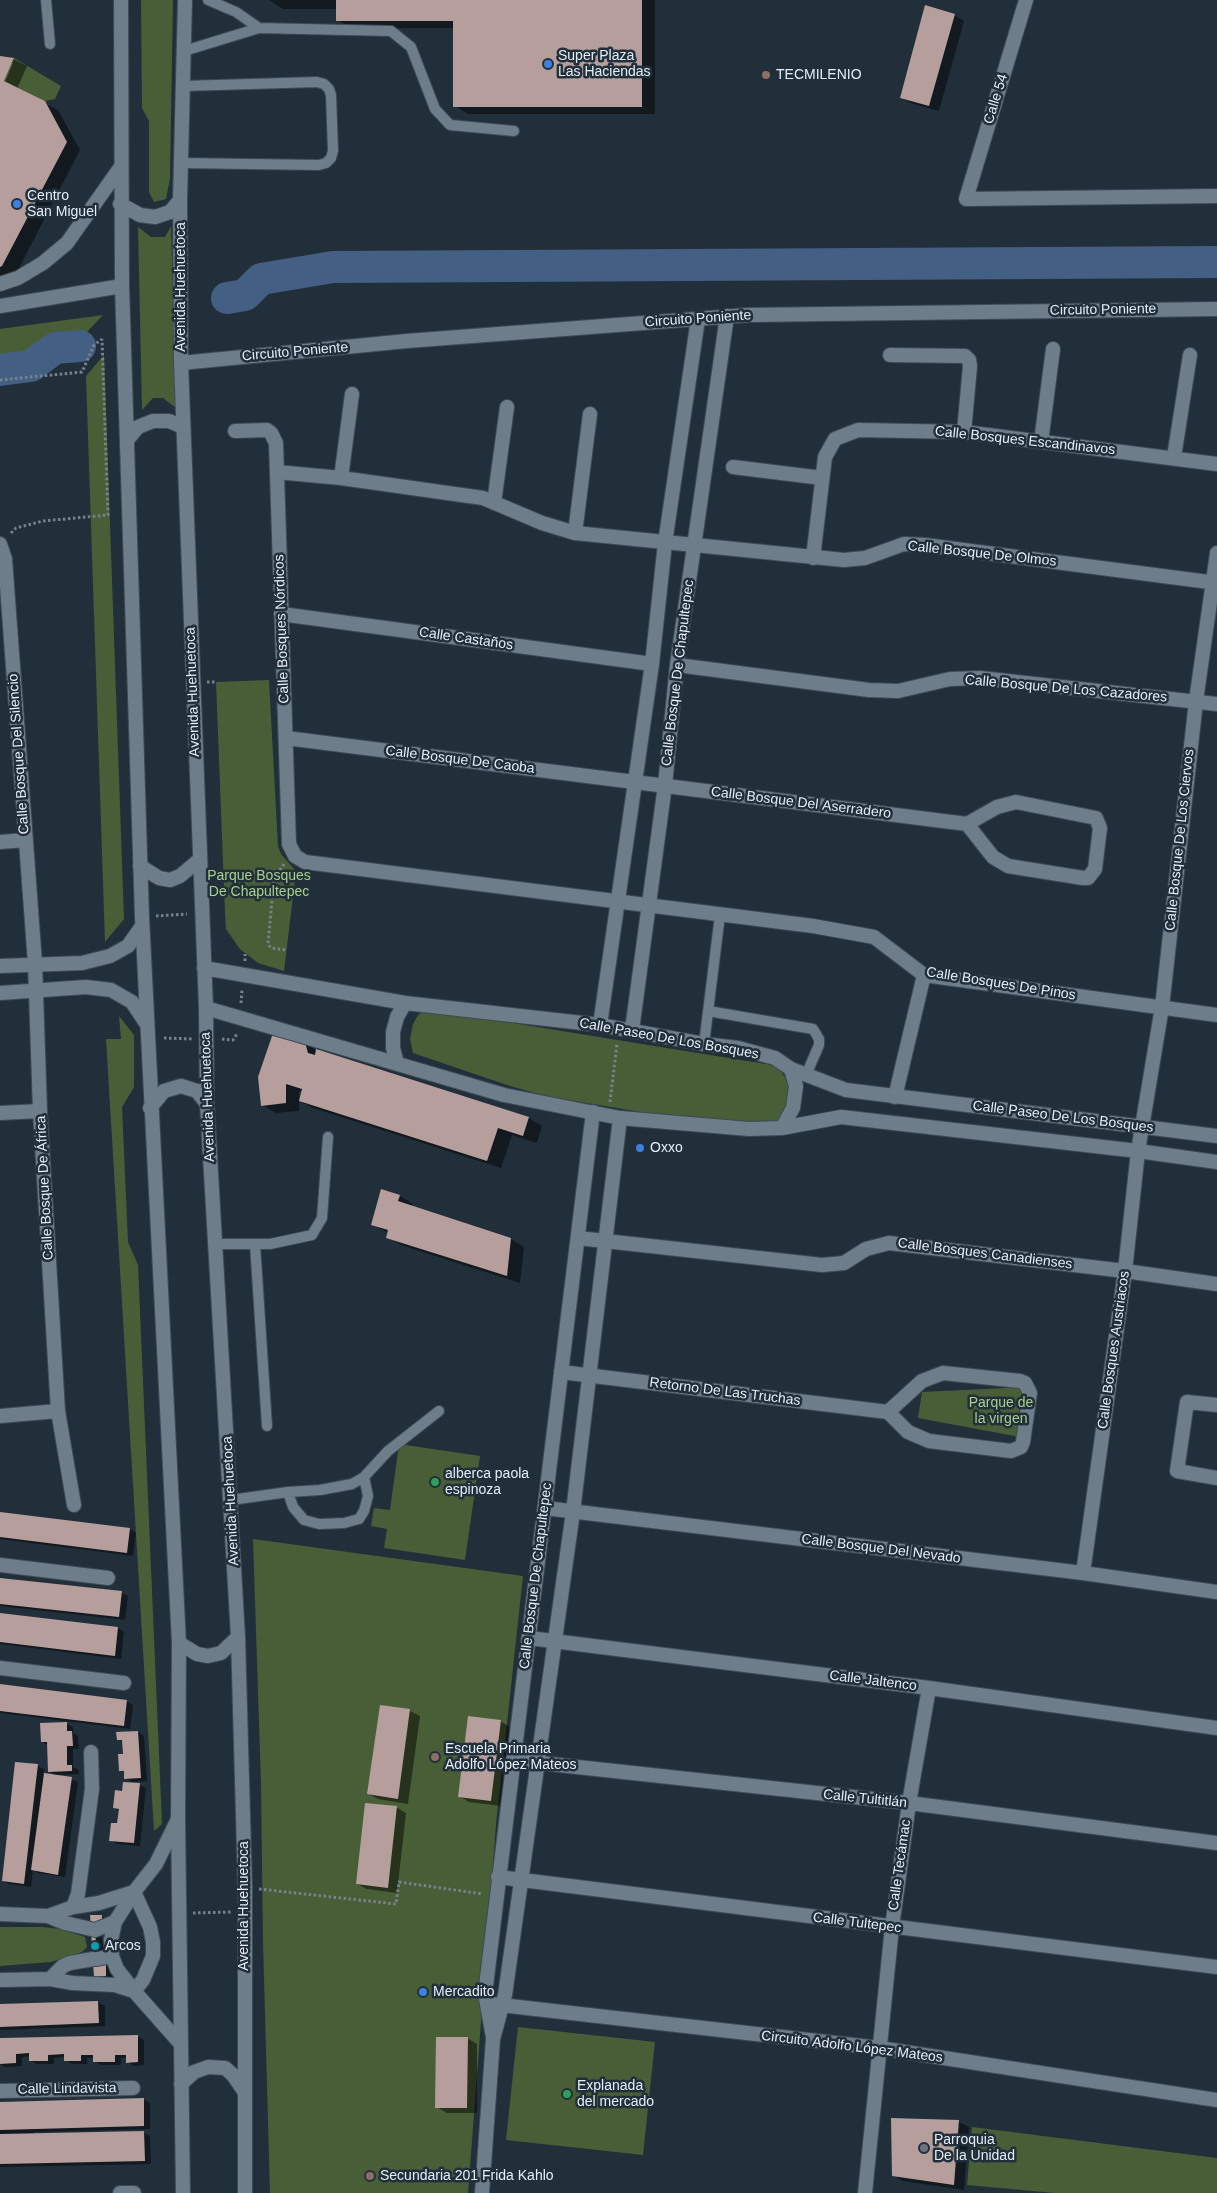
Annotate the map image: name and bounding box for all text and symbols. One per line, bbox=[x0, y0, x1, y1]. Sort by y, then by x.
place label: Super Plaza Las Haciendas bbox=[558, 48, 651, 80]
marker: Super Plaza Las Haciendas bbox=[542, 58, 554, 70]
place label: TECMILENIO bbox=[776, 67, 862, 83]
marker: TECMILENIO bbox=[760, 69, 772, 81]
street label: Calle 54 bbox=[980, 72, 1012, 126]
place label: Centro San Miguel bbox=[27, 188, 97, 220]
marker: Centro San Miguel bbox=[11, 198, 23, 210]
street label: Avenida Huehuetoca bbox=[173, 222, 189, 352]
street label: Circuito Poniente bbox=[1050, 301, 1156, 319]
street label: Circuito Poniente bbox=[644, 307, 752, 331]
street label: Circuito Poniente bbox=[241, 339, 349, 365]
street label: Calle Bosques Escandinavos bbox=[934, 423, 1116, 459]
street label: Calle Bosque De Olmos bbox=[907, 538, 1057, 570]
street label: Calle Bosques Nórdicos bbox=[271, 554, 293, 704]
street label: Calle Bosque De Chapultepec bbox=[658, 579, 698, 767]
street label: Calle Castaños bbox=[418, 624, 514, 654]
street label: Avenida Huehuetoca bbox=[182, 627, 204, 757]
street label: Calle Bosque De Los Cazadores bbox=[964, 672, 1168, 706]
street label: Calle Bosque Del Silencio bbox=[5, 673, 33, 835]
street label: Calle Bosque De Caoba bbox=[384, 743, 536, 777]
street label: Calle Bosque De Los Ciervos bbox=[1162, 748, 1198, 932]
street label: Calle Bosque Del Aserradero bbox=[710, 784, 892, 822]
park label: Parque Bosques De Chapultepec bbox=[207, 868, 311, 900]
street label: Calle Bosques De Pinos bbox=[925, 964, 1077, 1004]
street label: Calle Paseo De Los Bosques bbox=[578, 1015, 760, 1063]
street label: Avenida Huehuetoca bbox=[197, 1032, 219, 1162]
street label: Calle Paseo De Los Bosques bbox=[972, 1098, 1154, 1136]
street label: Calle Bosque De África bbox=[33, 1115, 57, 1261]
place label: Oxxo bbox=[650, 1140, 683, 1156]
marker: Oxxo bbox=[634, 1142, 646, 1154]
street label: Calle Bosques Canadienses bbox=[897, 1235, 1073, 1273]
street label: Calle Bosques Austriacos bbox=[1095, 1270, 1133, 1430]
street label: Retorno De Las Truchas bbox=[649, 1374, 801, 1410]
park label: Parque de la virgen bbox=[969, 1395, 1033, 1428]
street label: Avenida Huehuetoca bbox=[219, 1436, 243, 1566]
place label: alberca paola espinoza bbox=[445, 1466, 529, 1498]
marker: alberca paola espinoza bbox=[429, 1476, 441, 1488]
street label: Calle Bosque De Chapultepec bbox=[516, 1482, 556, 1670]
street label: Calle Bosque Del Nevado bbox=[800, 1531, 962, 1567]
street label: Calle Jaltenco bbox=[828, 1667, 918, 1695]
place label: Escuela Primaria Adolfo López Mateos bbox=[445, 1741, 577, 1774]
marker: Escuela Primaria Adolfo López Mateos bbox=[429, 1751, 441, 1763]
street label: Calle Tultitlán bbox=[822, 1786, 908, 1812]
street label: Calle Tecámac bbox=[885, 1818, 915, 1912]
street label: Avenida Huehuetoca bbox=[236, 1841, 252, 1971]
street label: Calle Tultepec bbox=[812, 1909, 902, 1937]
place label: Arcos bbox=[105, 1938, 141, 1954]
marker: Arcos bbox=[89, 1940, 101, 1952]
place label: Mercadito bbox=[433, 1984, 494, 2000]
marker: Mercadito bbox=[417, 1986, 429, 1998]
street label: Circuito Adolfo López Mateos bbox=[760, 2028, 944, 2066]
place label: Explanada del mercado bbox=[577, 2078, 654, 2110]
street label: Calle Lindavista bbox=[17, 2080, 117, 2098]
marker: Explanada del mercado bbox=[561, 2088, 573, 2100]
place label: Parroquia De la Unidad bbox=[934, 2132, 1015, 2164]
marker: Parroquia De la Unidad bbox=[918, 2142, 930, 2154]
place label: Secundaria 201 Frida Kahlo bbox=[380, 2168, 554, 2184]
marker: Secundaria 201 Frida Kahlo bbox=[364, 2170, 376, 2182]

